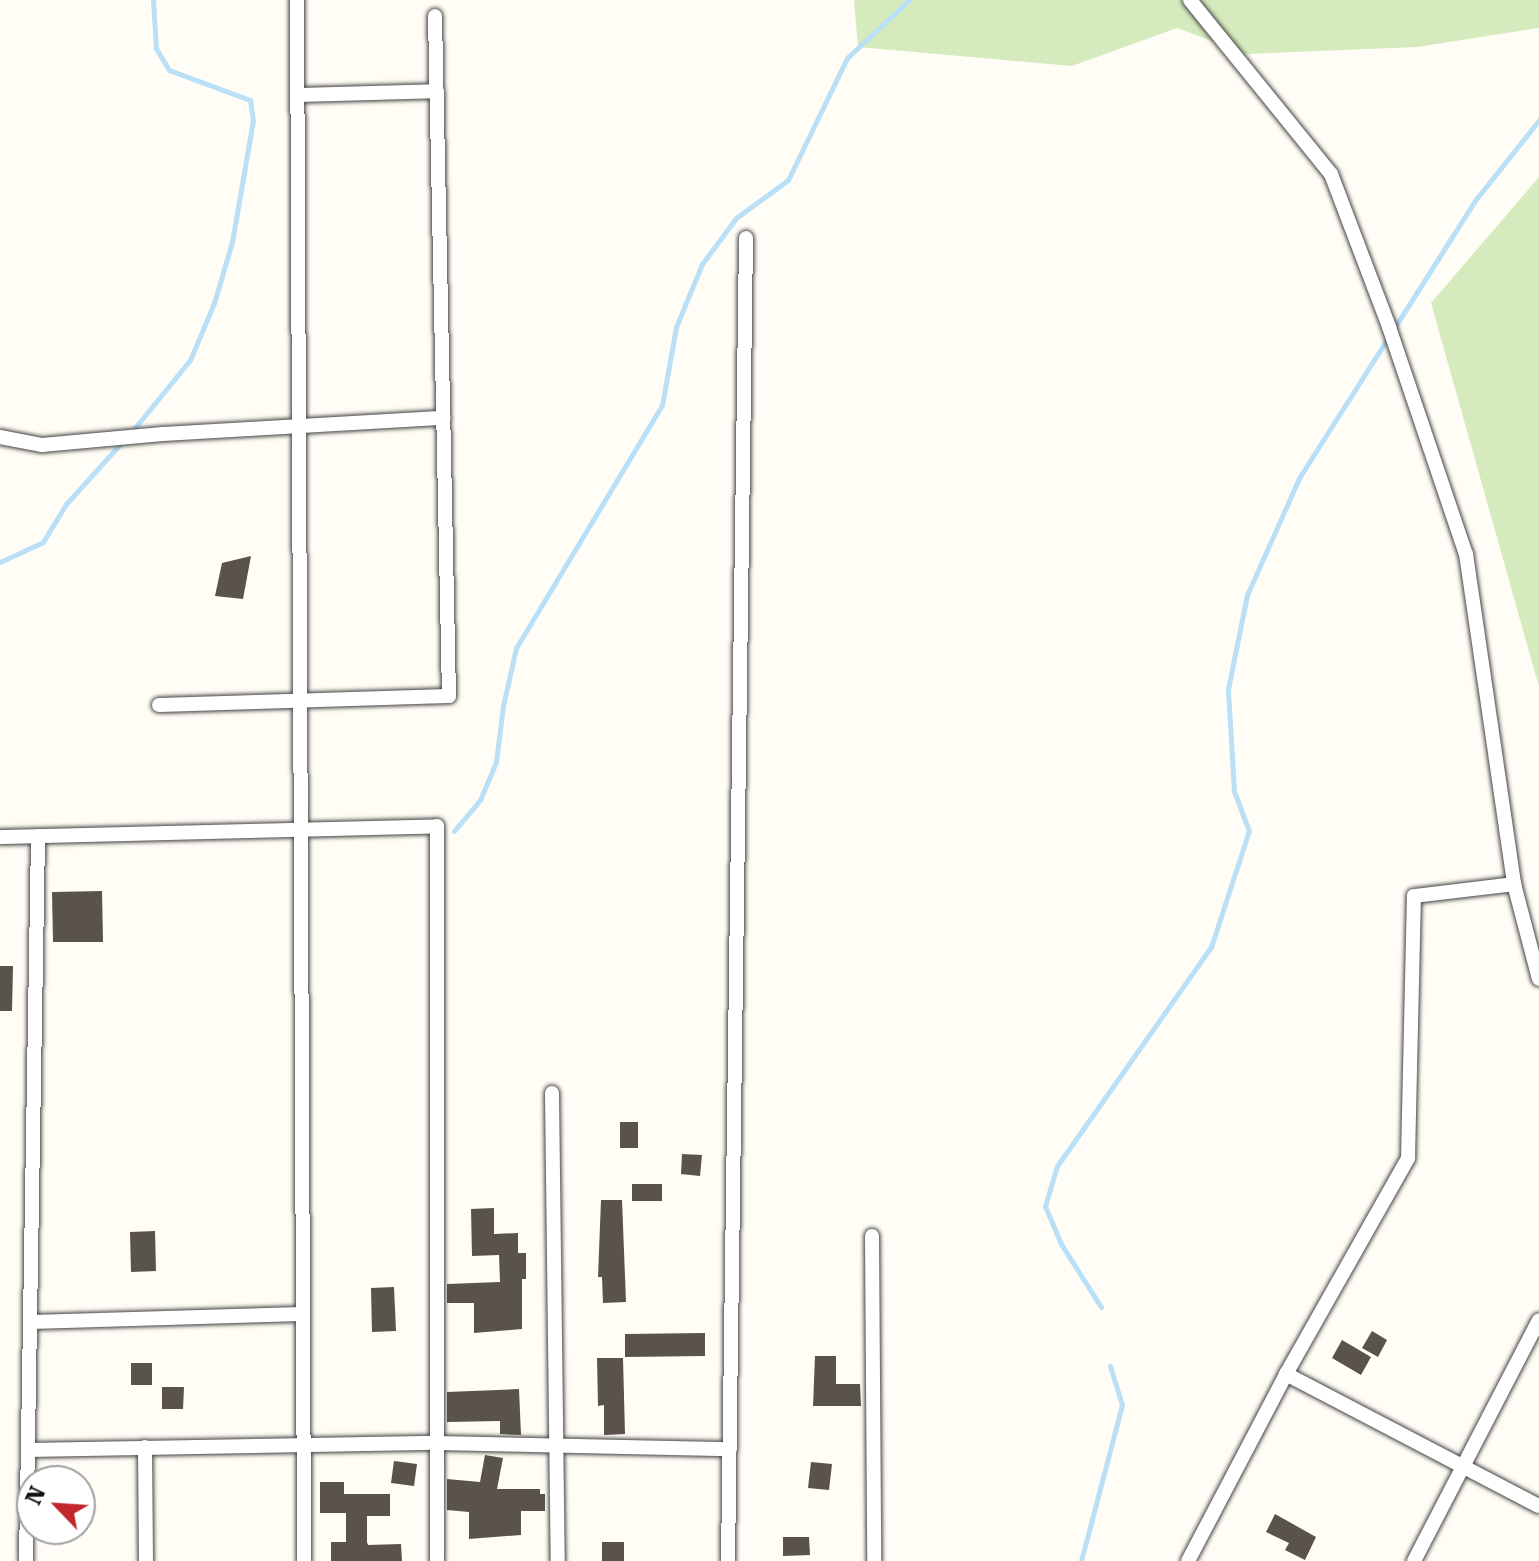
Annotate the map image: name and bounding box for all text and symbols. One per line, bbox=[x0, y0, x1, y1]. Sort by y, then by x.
north arrow bbox=[16, 1465, 96, 1545]
text: N bbox=[21, 1483, 51, 1508]

